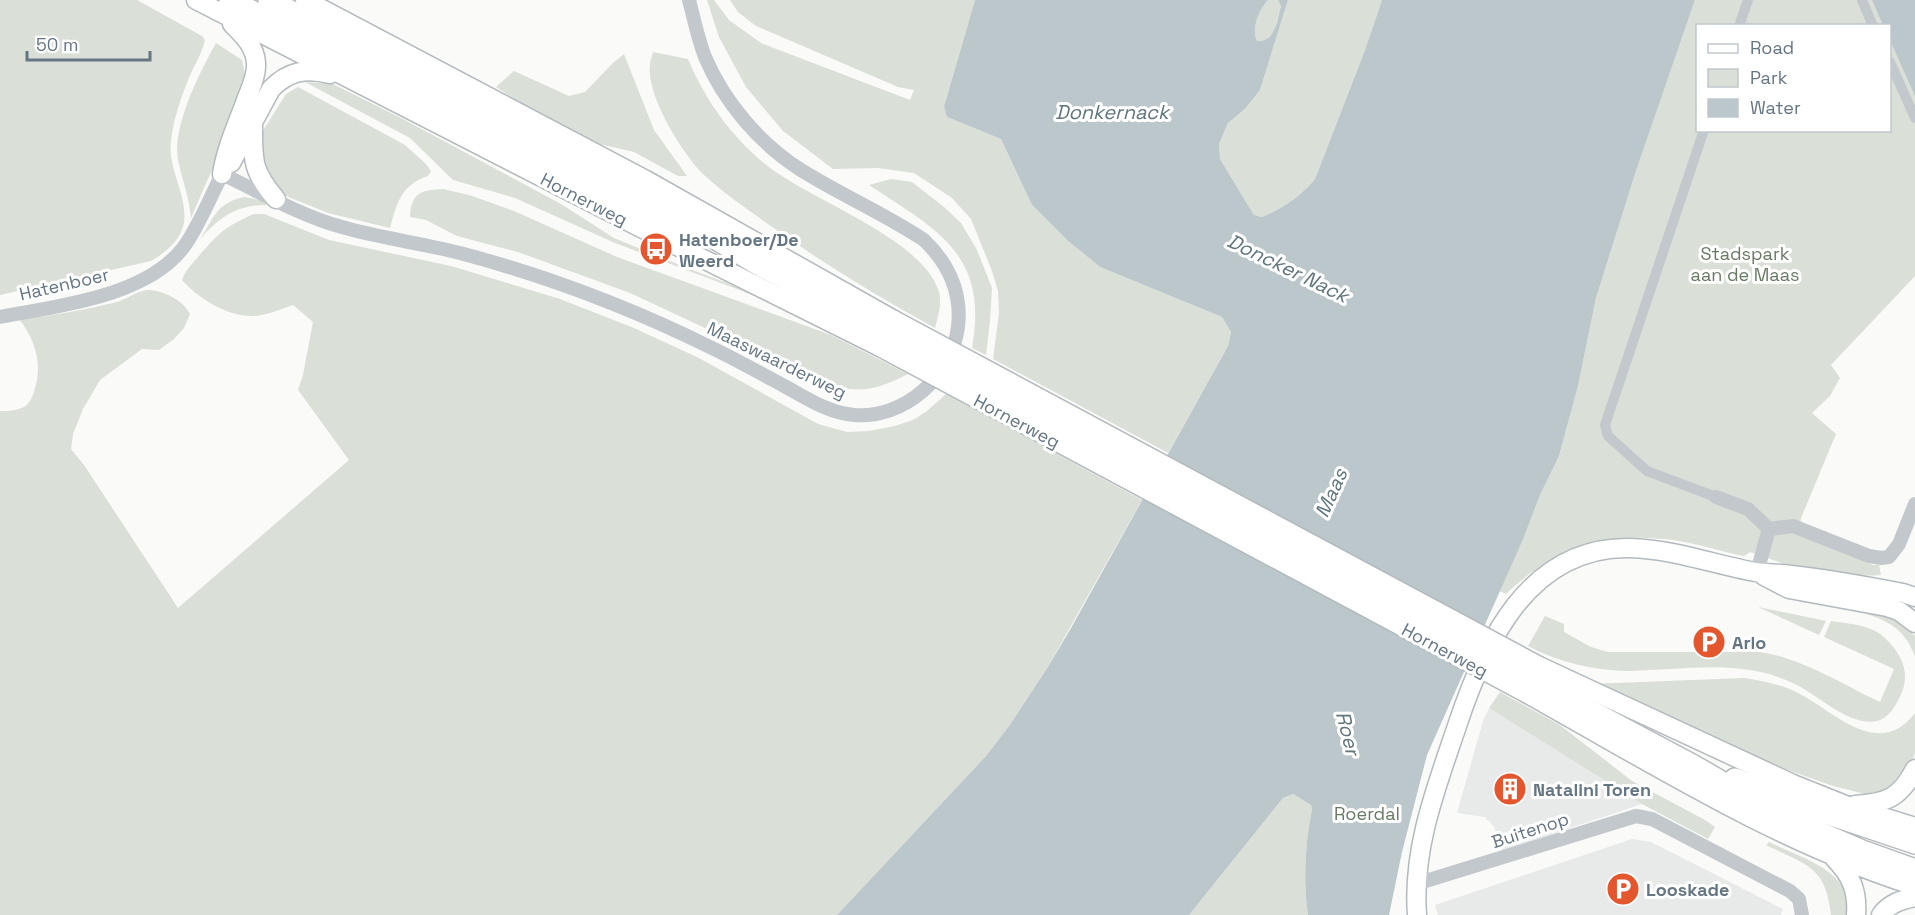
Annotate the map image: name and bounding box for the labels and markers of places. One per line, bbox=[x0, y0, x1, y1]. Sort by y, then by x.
place label: Hatenboer/De Weerd bbox=[679, 228, 799, 272]
bus stop icon: Hatenboer/De Weerd bbox=[638, 231, 674, 267]
parking icon: Arlo bbox=[1691, 624, 1727, 660]
place label: Arlo bbox=[1732, 631, 1766, 654]
building icon: Natalini Toren bbox=[1492, 771, 1528, 807]
place label: Natalini Toren bbox=[1533, 778, 1651, 801]
parking icon: Looskade bbox=[1605, 871, 1641, 907]
place label: Looskade bbox=[1646, 878, 1729, 901]

